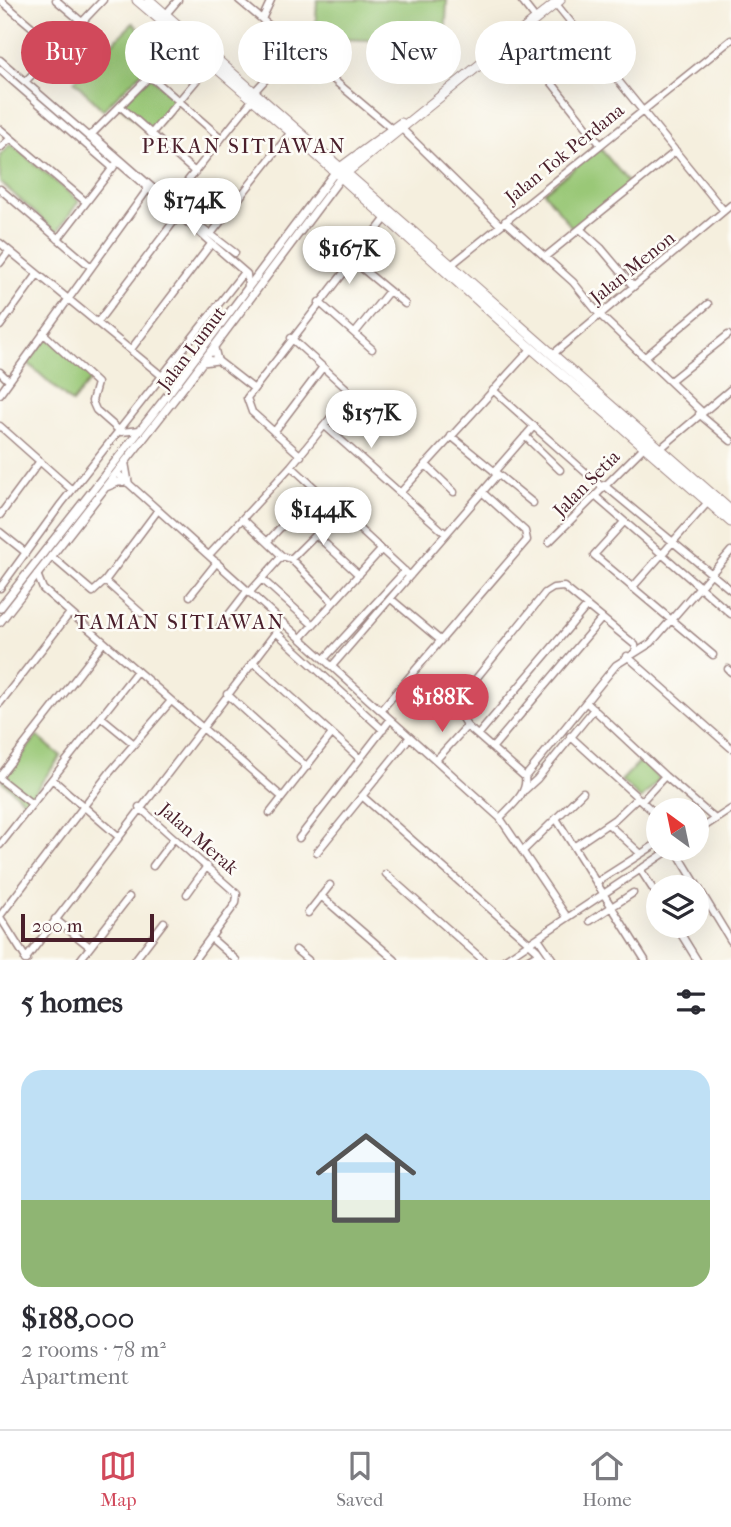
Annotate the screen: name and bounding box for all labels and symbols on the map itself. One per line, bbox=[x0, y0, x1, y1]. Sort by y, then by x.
street label: Jalan Tok Perdana bbox=[499, 99, 629, 210]
district label: PEKAN SITIAWAN bbox=[141, 134, 347, 158]
pin: $174K bbox=[145, 178, 243, 238]
pin: $167K bbox=[300, 226, 398, 286]
street label: Jalan Menon bbox=[584, 227, 679, 310]
street label: Jalan Lumut bbox=[152, 302, 231, 397]
pin: $157K bbox=[322, 391, 420, 450]
street label: Jalan Setia bbox=[547, 446, 625, 523]
pin: $144K bbox=[274, 488, 372, 547]
district label: TAMAN SITIAWAN bbox=[74, 610, 286, 634]
pin: $188K bbox=[393, 674, 491, 734]
street label: Jalan Merak bbox=[153, 797, 243, 879]
north arrow bbox=[646, 798, 709, 861]
scale bar bbox=[21, 911, 154, 943]

